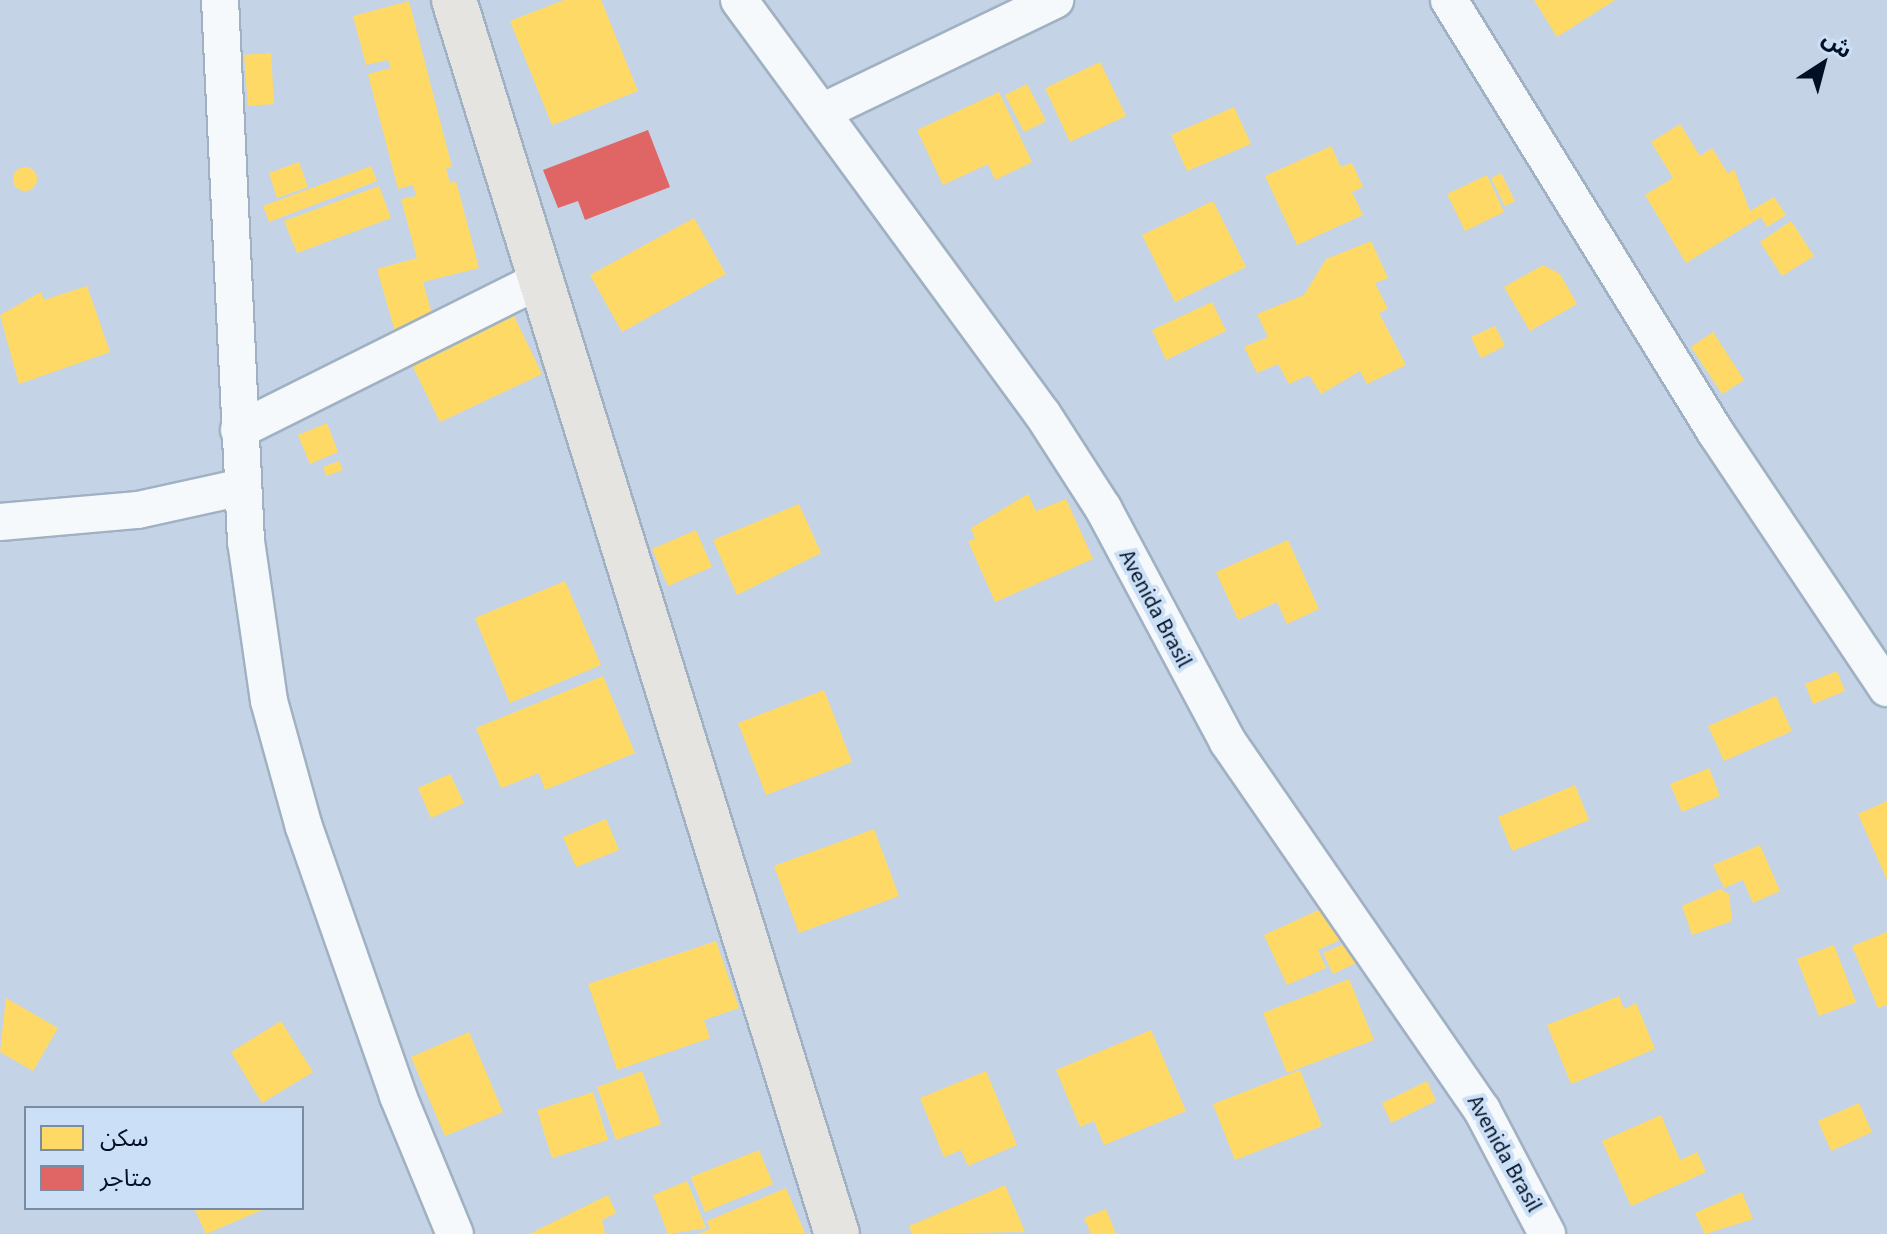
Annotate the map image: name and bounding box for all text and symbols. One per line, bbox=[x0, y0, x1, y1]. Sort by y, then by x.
text: ش bbox=[1816, 23, 1859, 66]
north arrow bbox=[1783, 24, 1863, 104]
street label: Avenida Brasil bbox=[1113, 546, 1197, 672]
street label: Avenida Brasil bbox=[1461, 1091, 1547, 1217]
legend bbox=[24, 1106, 304, 1210]
text: سكن bbox=[100, 1121, 149, 1156]
text: متاجر bbox=[100, 1161, 152, 1196]

